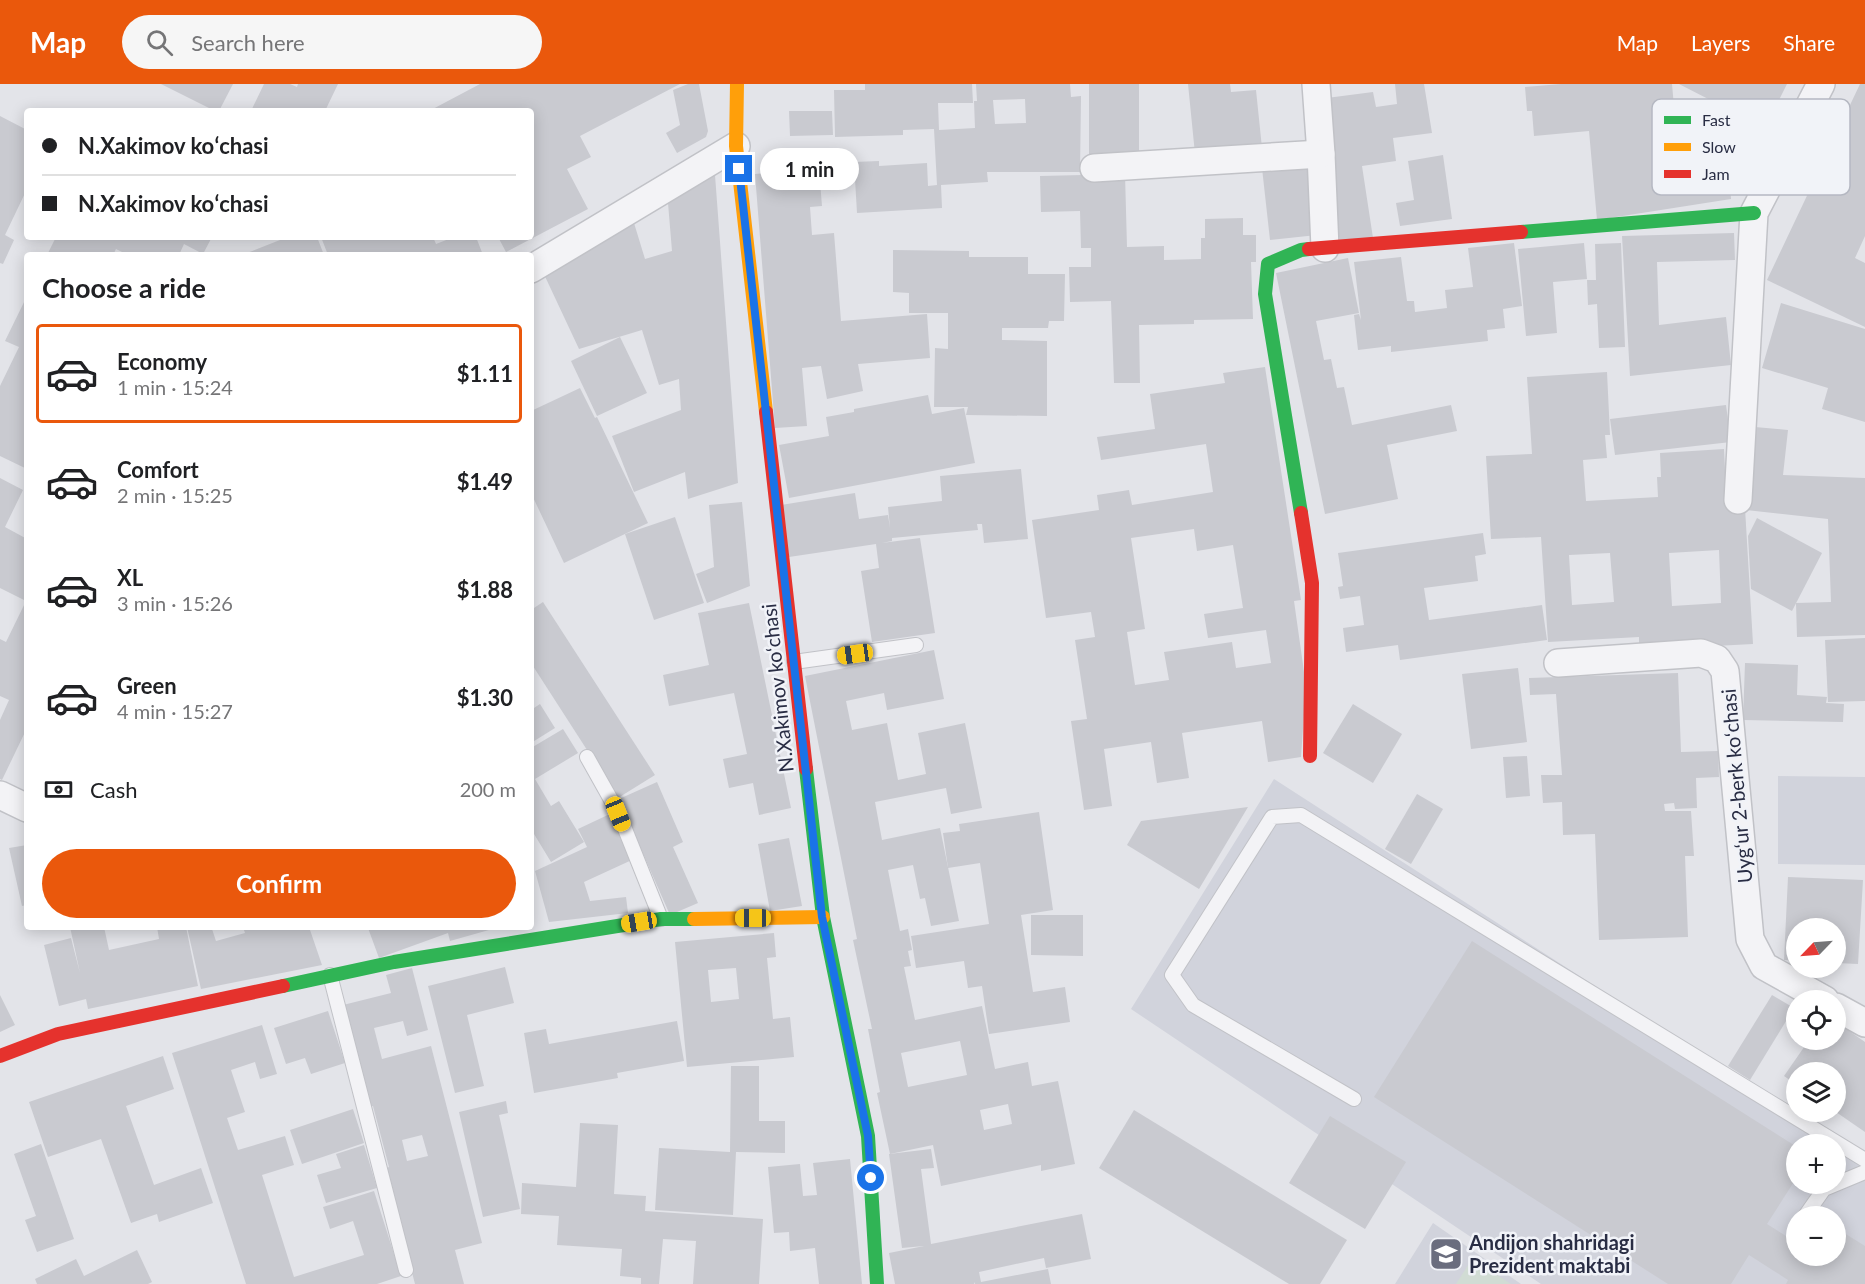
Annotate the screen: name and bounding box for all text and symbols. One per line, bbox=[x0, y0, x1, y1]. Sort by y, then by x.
search box bbox=[122, 15, 542, 69]
text: Map bbox=[30, 25, 86, 59]
icon: search bbox=[143, 26, 176, 59]
text: Search here bbox=[191, 29, 305, 56]
text: Map bbox=[1617, 30, 1658, 55]
text: Layers bbox=[1691, 30, 1750, 55]
text: Share bbox=[1783, 30, 1835, 55]
legend bbox=[1652, 99, 1850, 195]
text: Fast bbox=[1702, 110, 1731, 129]
text: N.Xakimov koʻchasi bbox=[78, 132, 269, 159]
text: Slow bbox=[1702, 137, 1736, 156]
callout: 1 min bbox=[760, 148, 859, 190]
route end bbox=[725, 155, 752, 182]
text: 1 min bbox=[785, 157, 834, 181]
text: Jam bbox=[1702, 164, 1730, 183]
text: N.Xakimov koʻchasi bbox=[78, 190, 269, 217]
text: Choose a ride bbox=[42, 271, 206, 304]
icon: car bbox=[45, 347, 99, 401]
text: Economy bbox=[117, 348, 207, 375]
text: $1.11 bbox=[457, 360, 513, 387]
text: 1 min · 15:24 bbox=[117, 375, 233, 399]
icon: car bbox=[45, 455, 99, 509]
text: Comfort bbox=[117, 456, 199, 483]
text: $1.49 bbox=[457, 468, 513, 495]
text: 2 min · 15:25 bbox=[117, 483, 233, 507]
icon: car bbox=[45, 563, 99, 617]
text: XL bbox=[117, 564, 143, 591]
text: $1.88 bbox=[457, 576, 513, 603]
text: 3 min · 15:26 bbox=[117, 591, 233, 615]
street label: N.Xakimov koʻchasi bbox=[756, 602, 798, 774]
car bbox=[836, 643, 874, 665]
icon: car bbox=[45, 671, 99, 725]
text: Green bbox=[117, 672, 177, 699]
text: $1.30 bbox=[457, 684, 513, 711]
street label: Uygʻur 2-berk koʻchasi bbox=[1716, 688, 1756, 884]
text: 4 min · 15:27 bbox=[117, 699, 233, 723]
icon: cash bbox=[42, 773, 75, 806]
text: Cash bbox=[90, 776, 137, 803]
text: 200 m bbox=[460, 777, 516, 801]
car bbox=[603, 794, 633, 834]
button: Confirm bbox=[42, 849, 516, 918]
car bbox=[735, 909, 771, 927]
car bbox=[620, 910, 658, 934]
north arrow bbox=[1786, 918, 1846, 978]
map controls bbox=[1786, 918, 1846, 1266]
button: locate bbox=[1786, 990, 1846, 1050]
button: layers bbox=[1786, 1062, 1846, 1122]
button: + bbox=[1786, 1134, 1846, 1194]
route start bbox=[857, 1164, 884, 1191]
button: − bbox=[1786, 1206, 1846, 1266]
place label: Andijon shahridagi Prezident maktabi bbox=[1468, 1230, 1634, 1277]
school or university icon: Andijon shahridagi Prezident maktabi bbox=[1428, 1236, 1464, 1272]

